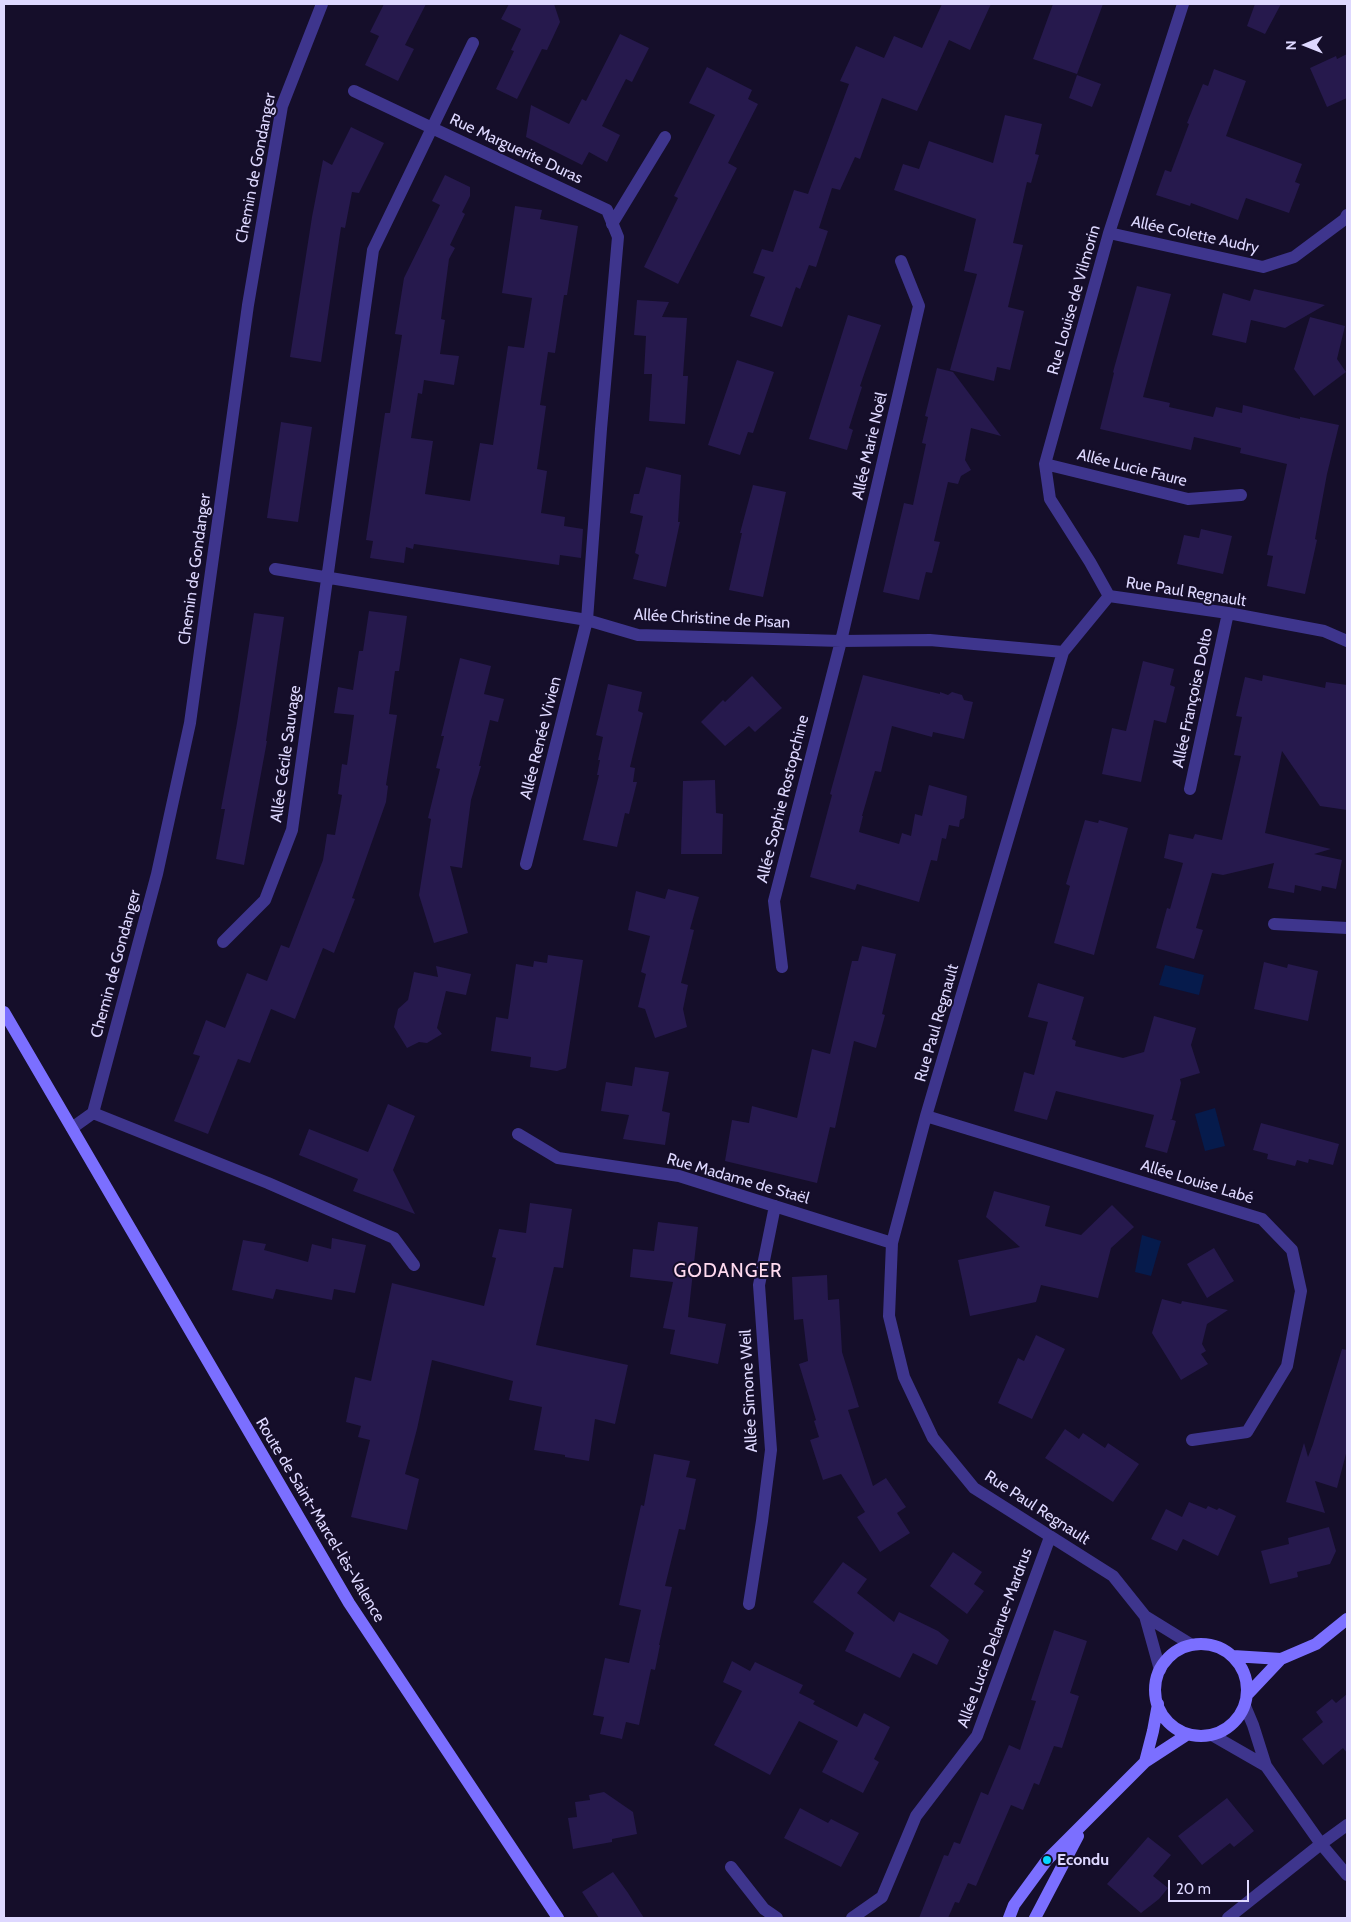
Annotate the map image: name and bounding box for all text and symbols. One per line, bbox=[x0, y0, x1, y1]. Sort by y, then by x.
north arrow bbox=[1281, 20, 1331, 70]
text: N bbox=[1282, 40, 1300, 50]
street label: Chemin de Gondanger bbox=[232, 91, 280, 245]
street label: Rue Marguerite Duras bbox=[446, 110, 586, 188]
street label: Allée Colette Audry bbox=[1129, 212, 1261, 258]
street label: Rue Louise de Vilmorin bbox=[1043, 223, 1105, 377]
street label: Allée Marie Noël bbox=[848, 390, 892, 502]
street label: Allée Lucie Faure bbox=[1075, 445, 1189, 491]
street label: Chemin de Gondanger bbox=[175, 492, 215, 646]
street label: Rue Paul Regnault bbox=[1124, 573, 1248, 611]
street label: Allée Christine de Pisan bbox=[633, 605, 791, 633]
street label: Allée Françoise Dolto bbox=[1169, 626, 1217, 770]
street label: Allée Renée Vivien bbox=[516, 675, 566, 801]
street label: Allée Cécile Sauvage bbox=[267, 684, 305, 824]
street label: Allée Sophie Rostopchine bbox=[753, 713, 813, 885]
street label: Chemin de Gondanger bbox=[87, 888, 145, 1040]
street label: Rue Paul Regnault bbox=[911, 962, 963, 1084]
street label: Rue Madame de Staël bbox=[665, 1149, 811, 1209]
street label: Allée Louise Labé bbox=[1138, 1156, 1256, 1208]
district label: GODANGER bbox=[673, 1260, 783, 1282]
street label: Allée Simone Weil bbox=[736, 1329, 762, 1453]
street label: Route de Saint-Marcel-lès-Valence bbox=[251, 1414, 389, 1626]
street label: Rue Paul Regnault bbox=[981, 1467, 1093, 1549]
street label: Allée Lucie Delarue-Mardrus bbox=[954, 1545, 1036, 1731]
place label: Econdu bbox=[1057, 1850, 1109, 1870]
marker: Econdu bbox=[1041, 1854, 1053, 1866]
scale bar bbox=[1171, 1870, 1252, 1902]
text: 20 m bbox=[1176, 1880, 1211, 1898]

